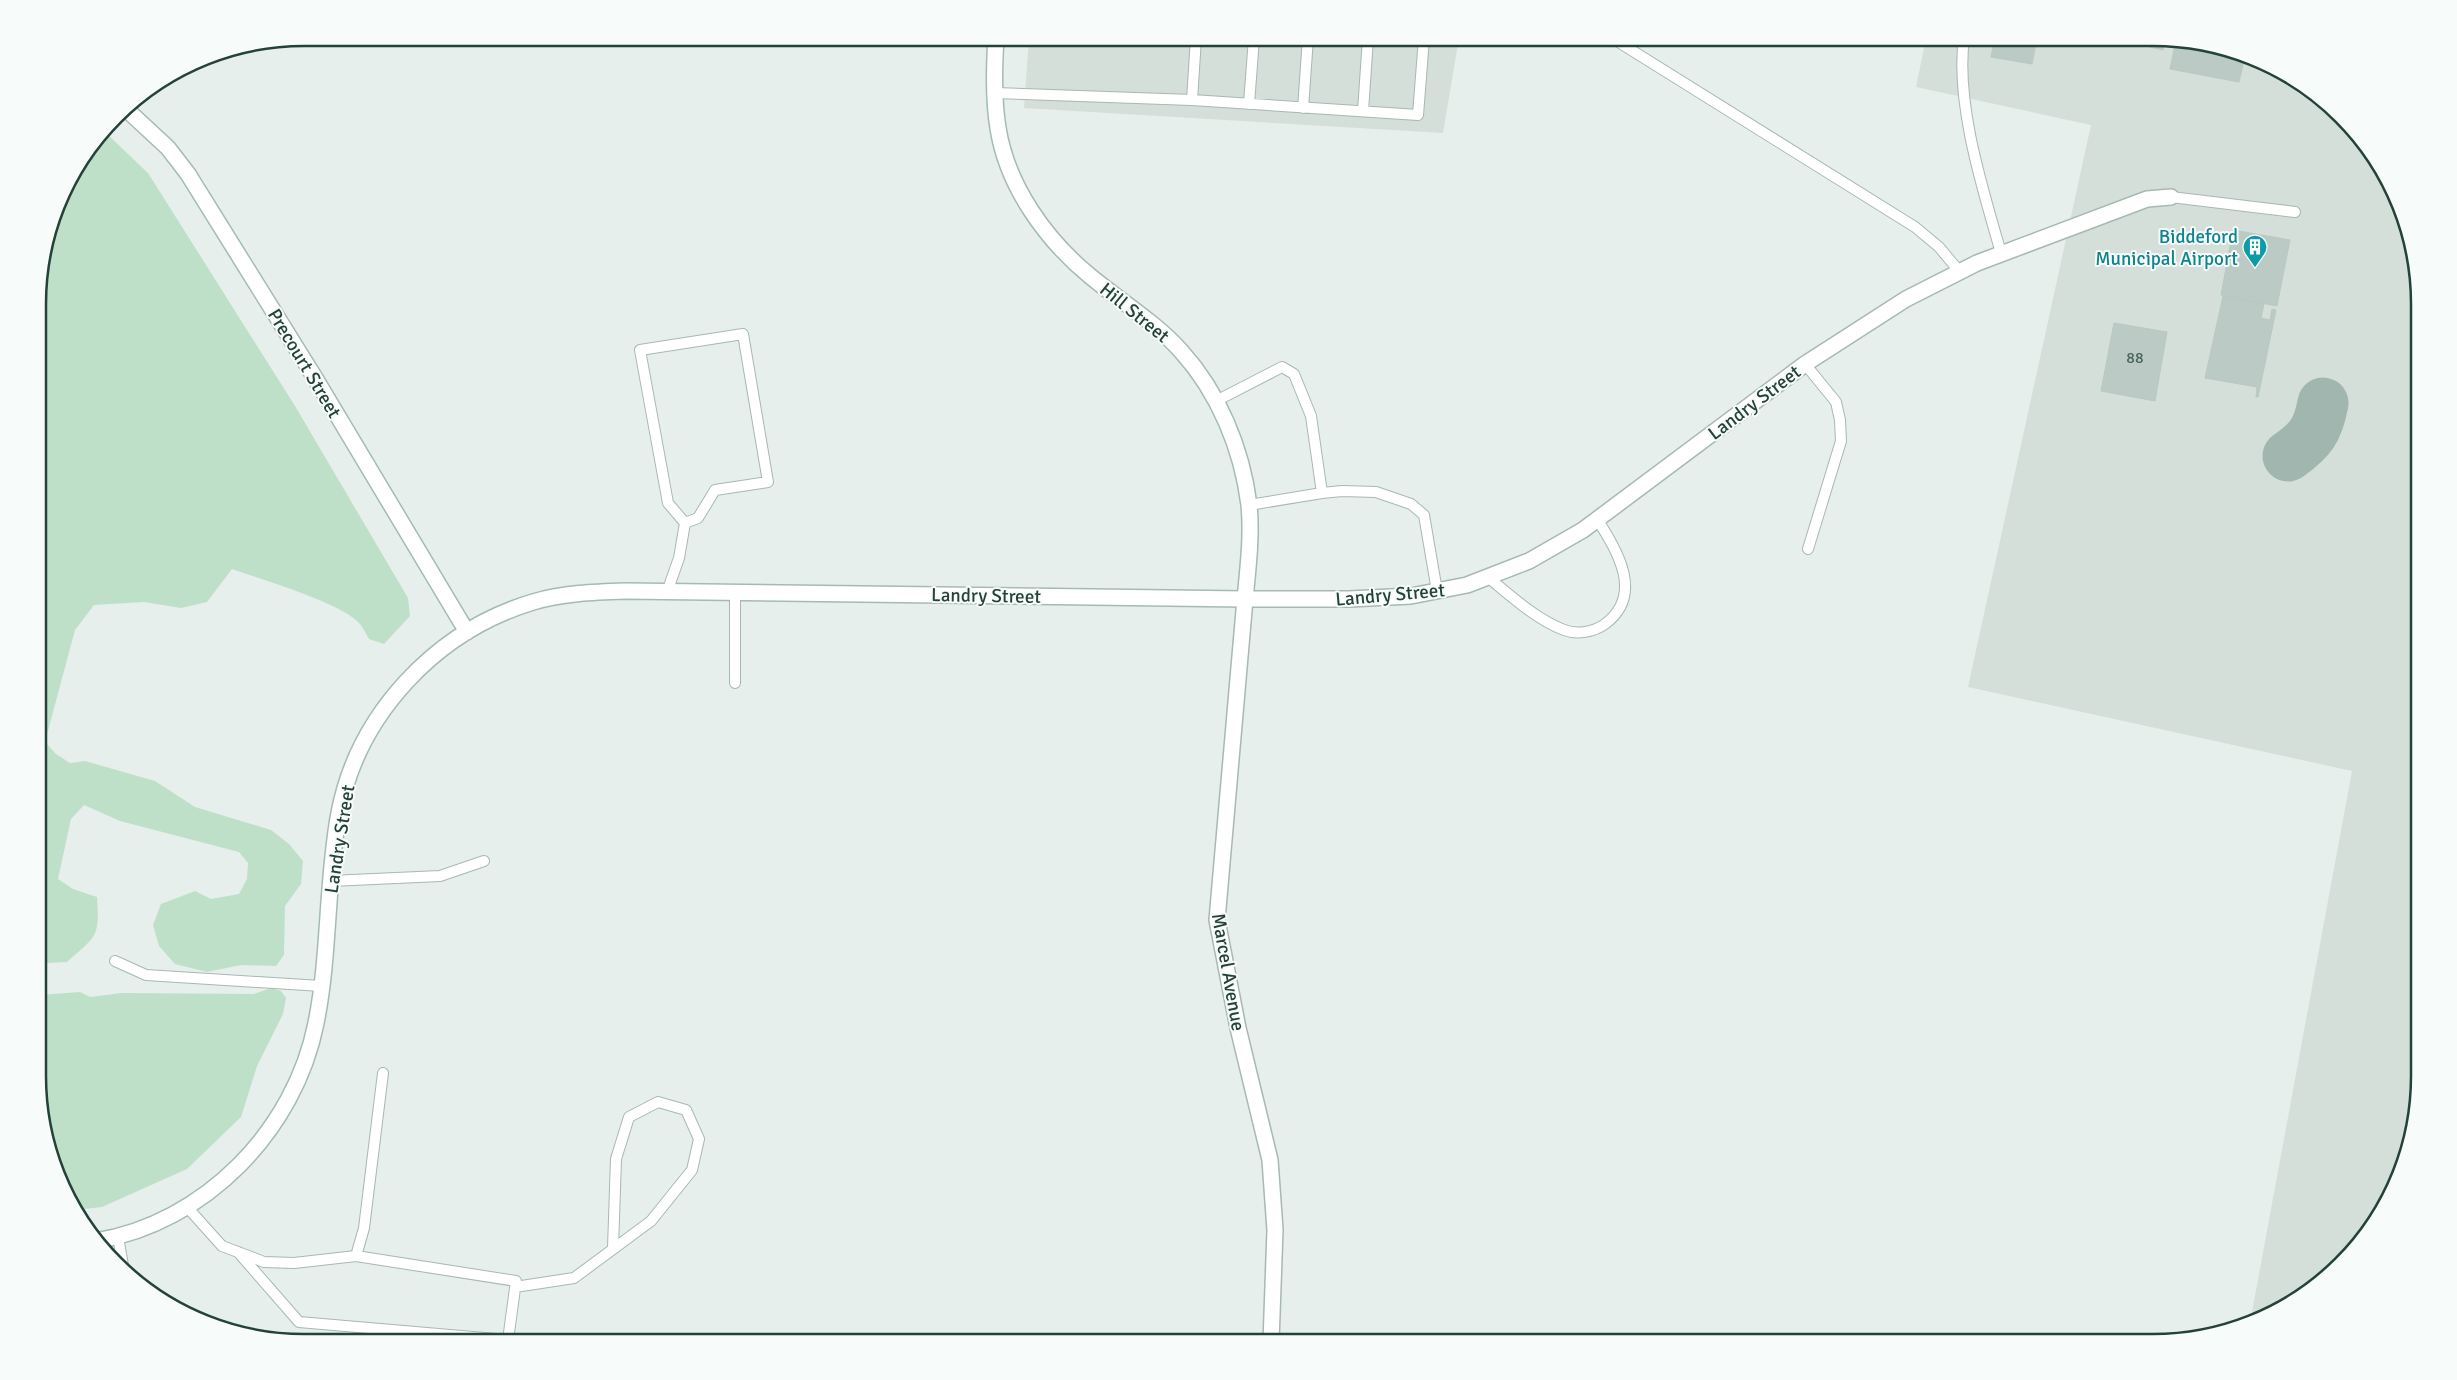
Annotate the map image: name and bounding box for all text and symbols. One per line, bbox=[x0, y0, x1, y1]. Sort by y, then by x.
place label: Biddeford Municipal Airport bbox=[2095, 225, 2238, 271]
building icon: Biddeford Municipal Airport bbox=[2242, 234, 2268, 268]
street label: Hill Street bbox=[1095, 277, 1174, 348]
street label: Precourt Street bbox=[262, 304, 346, 423]
house number: 88 bbox=[2126, 348, 2144, 368]
street label: Landry Street bbox=[1704, 360, 1806, 445]
street label: Landry Street bbox=[1334, 578, 1446, 612]
street label: Landry Street bbox=[931, 583, 1041, 609]
street label: Landry Street bbox=[320, 783, 360, 895]
street label: Marcel Avenue bbox=[1206, 911, 1250, 1033]

